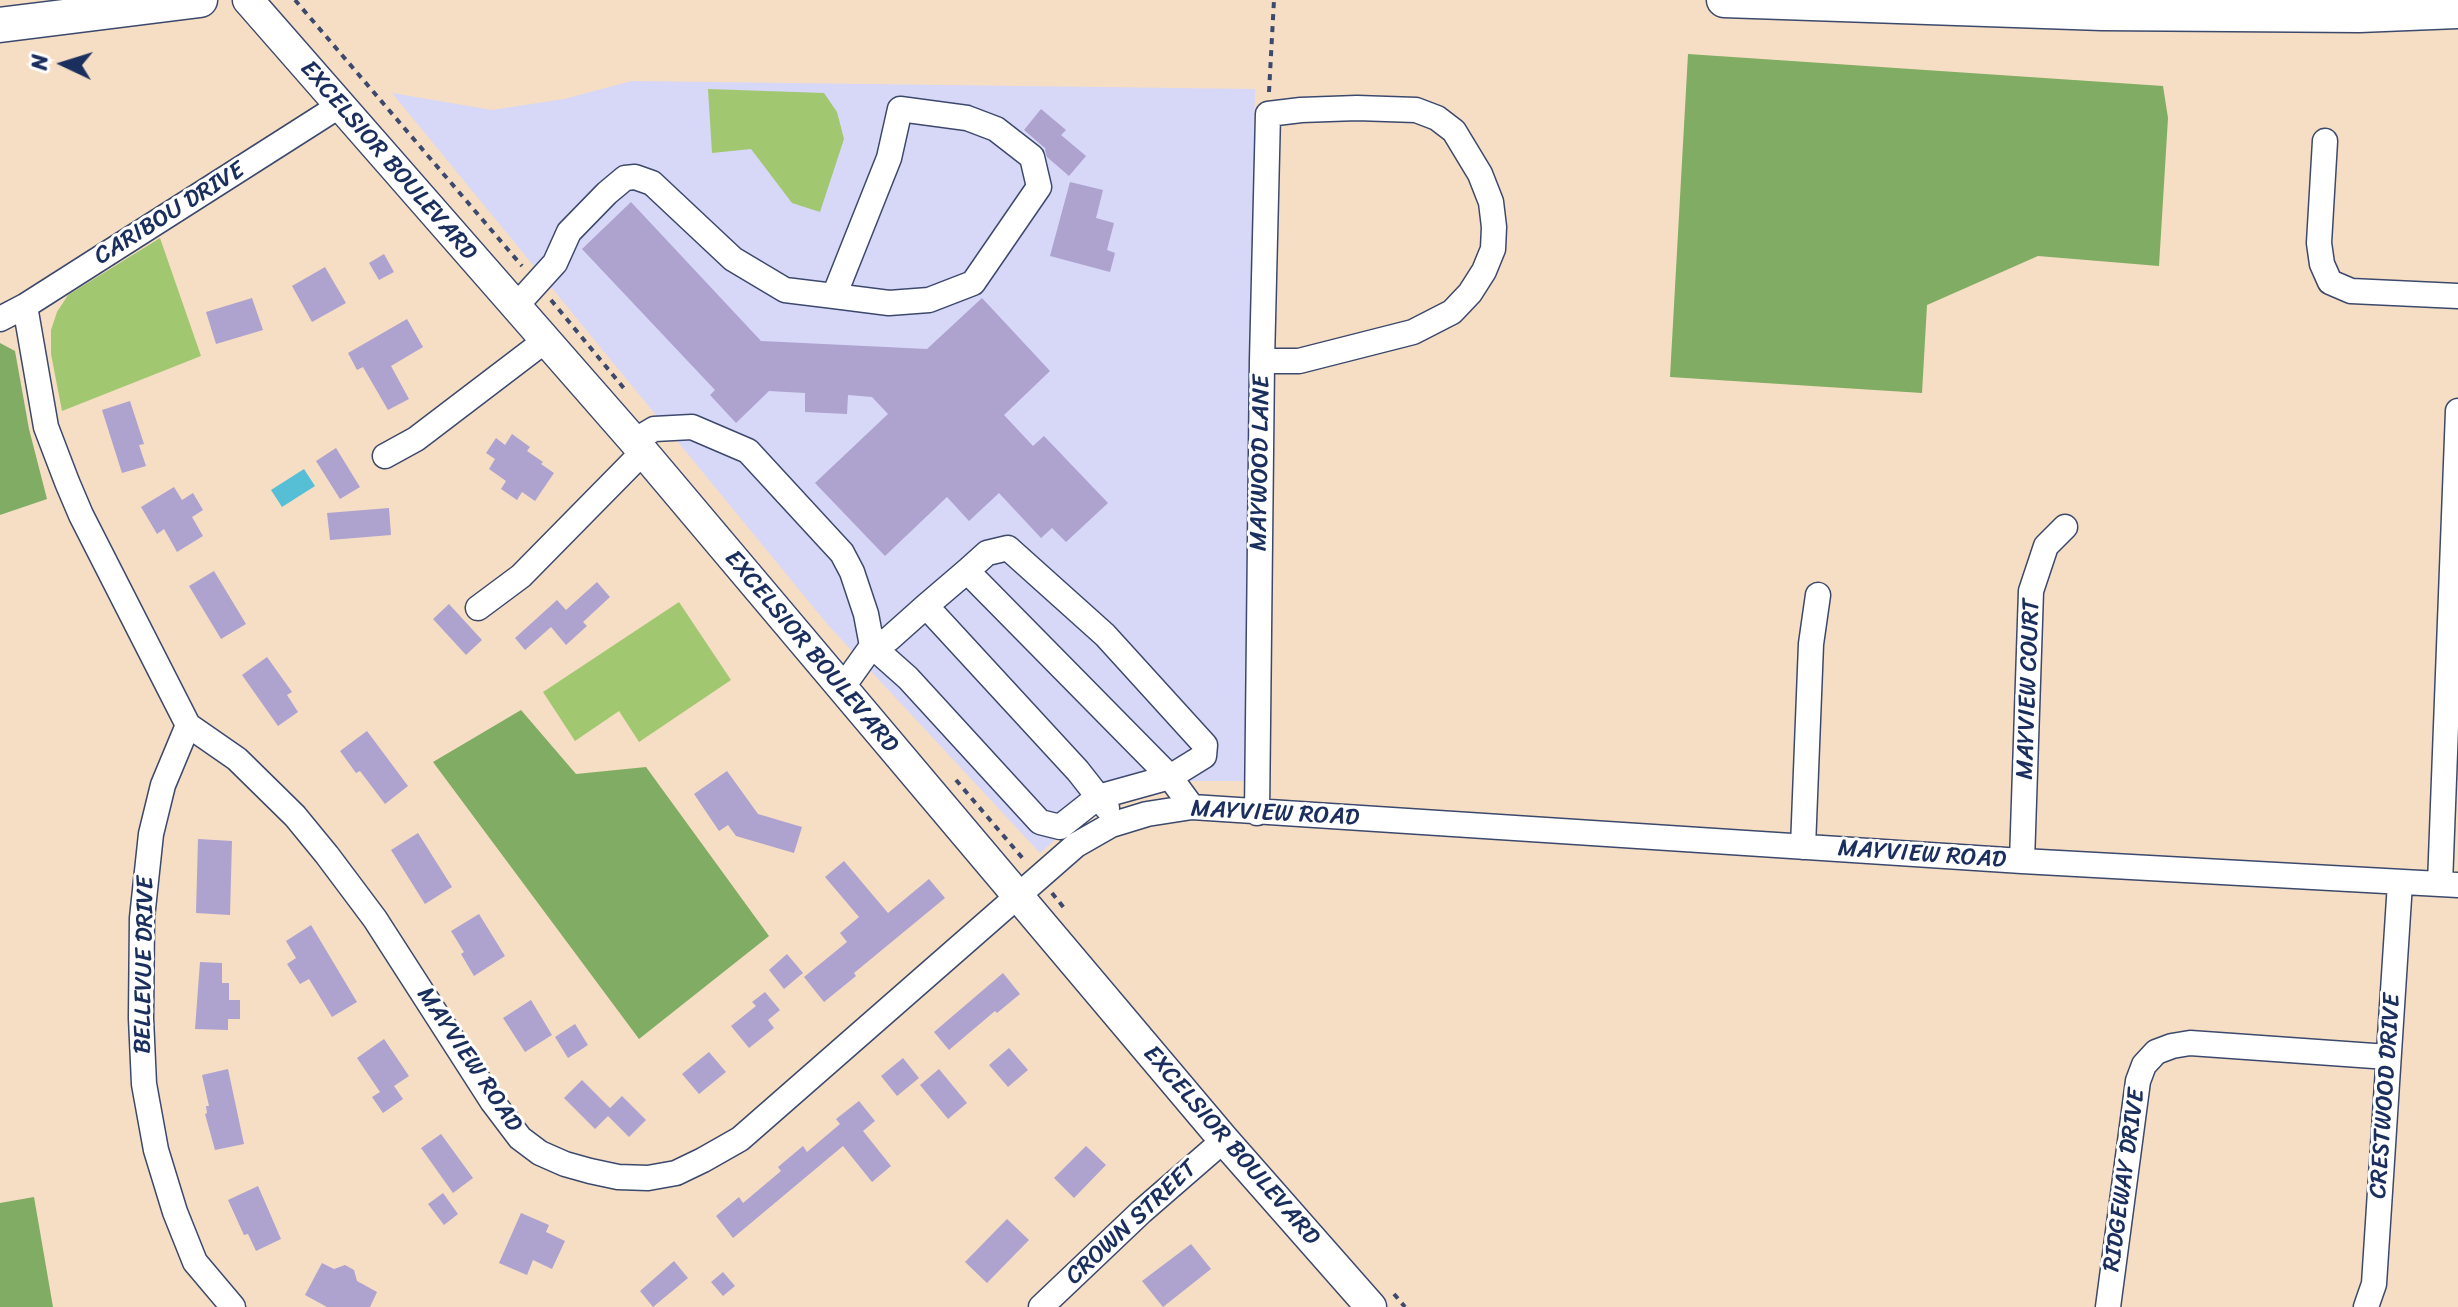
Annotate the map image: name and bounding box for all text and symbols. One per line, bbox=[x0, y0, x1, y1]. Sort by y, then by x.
north arrow bbox=[24, 24, 104, 104]
text: N bbox=[20, 53, 60, 71]
street label: EXCELSIOR BOULEVARD bbox=[293, 55, 483, 267]
street label: CARIBOU DRIVE bbox=[90, 156, 250, 272]
street label: MAYWOOD LANE bbox=[1245, 374, 1277, 552]
street label: EXCELSIOR BOULEVARD bbox=[718, 545, 904, 759]
street label: MAYVIEW COURT bbox=[2011, 598, 2047, 780]
street label: MAYVIEW ROAD bbox=[1190, 795, 1360, 833]
street label: MAYVIEW ROAD bbox=[1837, 835, 2007, 875]
street label: BELLEVUE DRIVE bbox=[129, 876, 161, 1054]
street label: MAYVIEW ROAD bbox=[410, 982, 528, 1138]
street label: CRESTWOOD DRIVE bbox=[2364, 992, 2408, 1200]
street label: EXCELSIOR BOULEVARD bbox=[1136, 1040, 1326, 1252]
street label: RIDGEWAY DRIVE bbox=[2098, 1087, 2152, 1273]
street label: CROWN STREET bbox=[1060, 1155, 1204, 1291]

